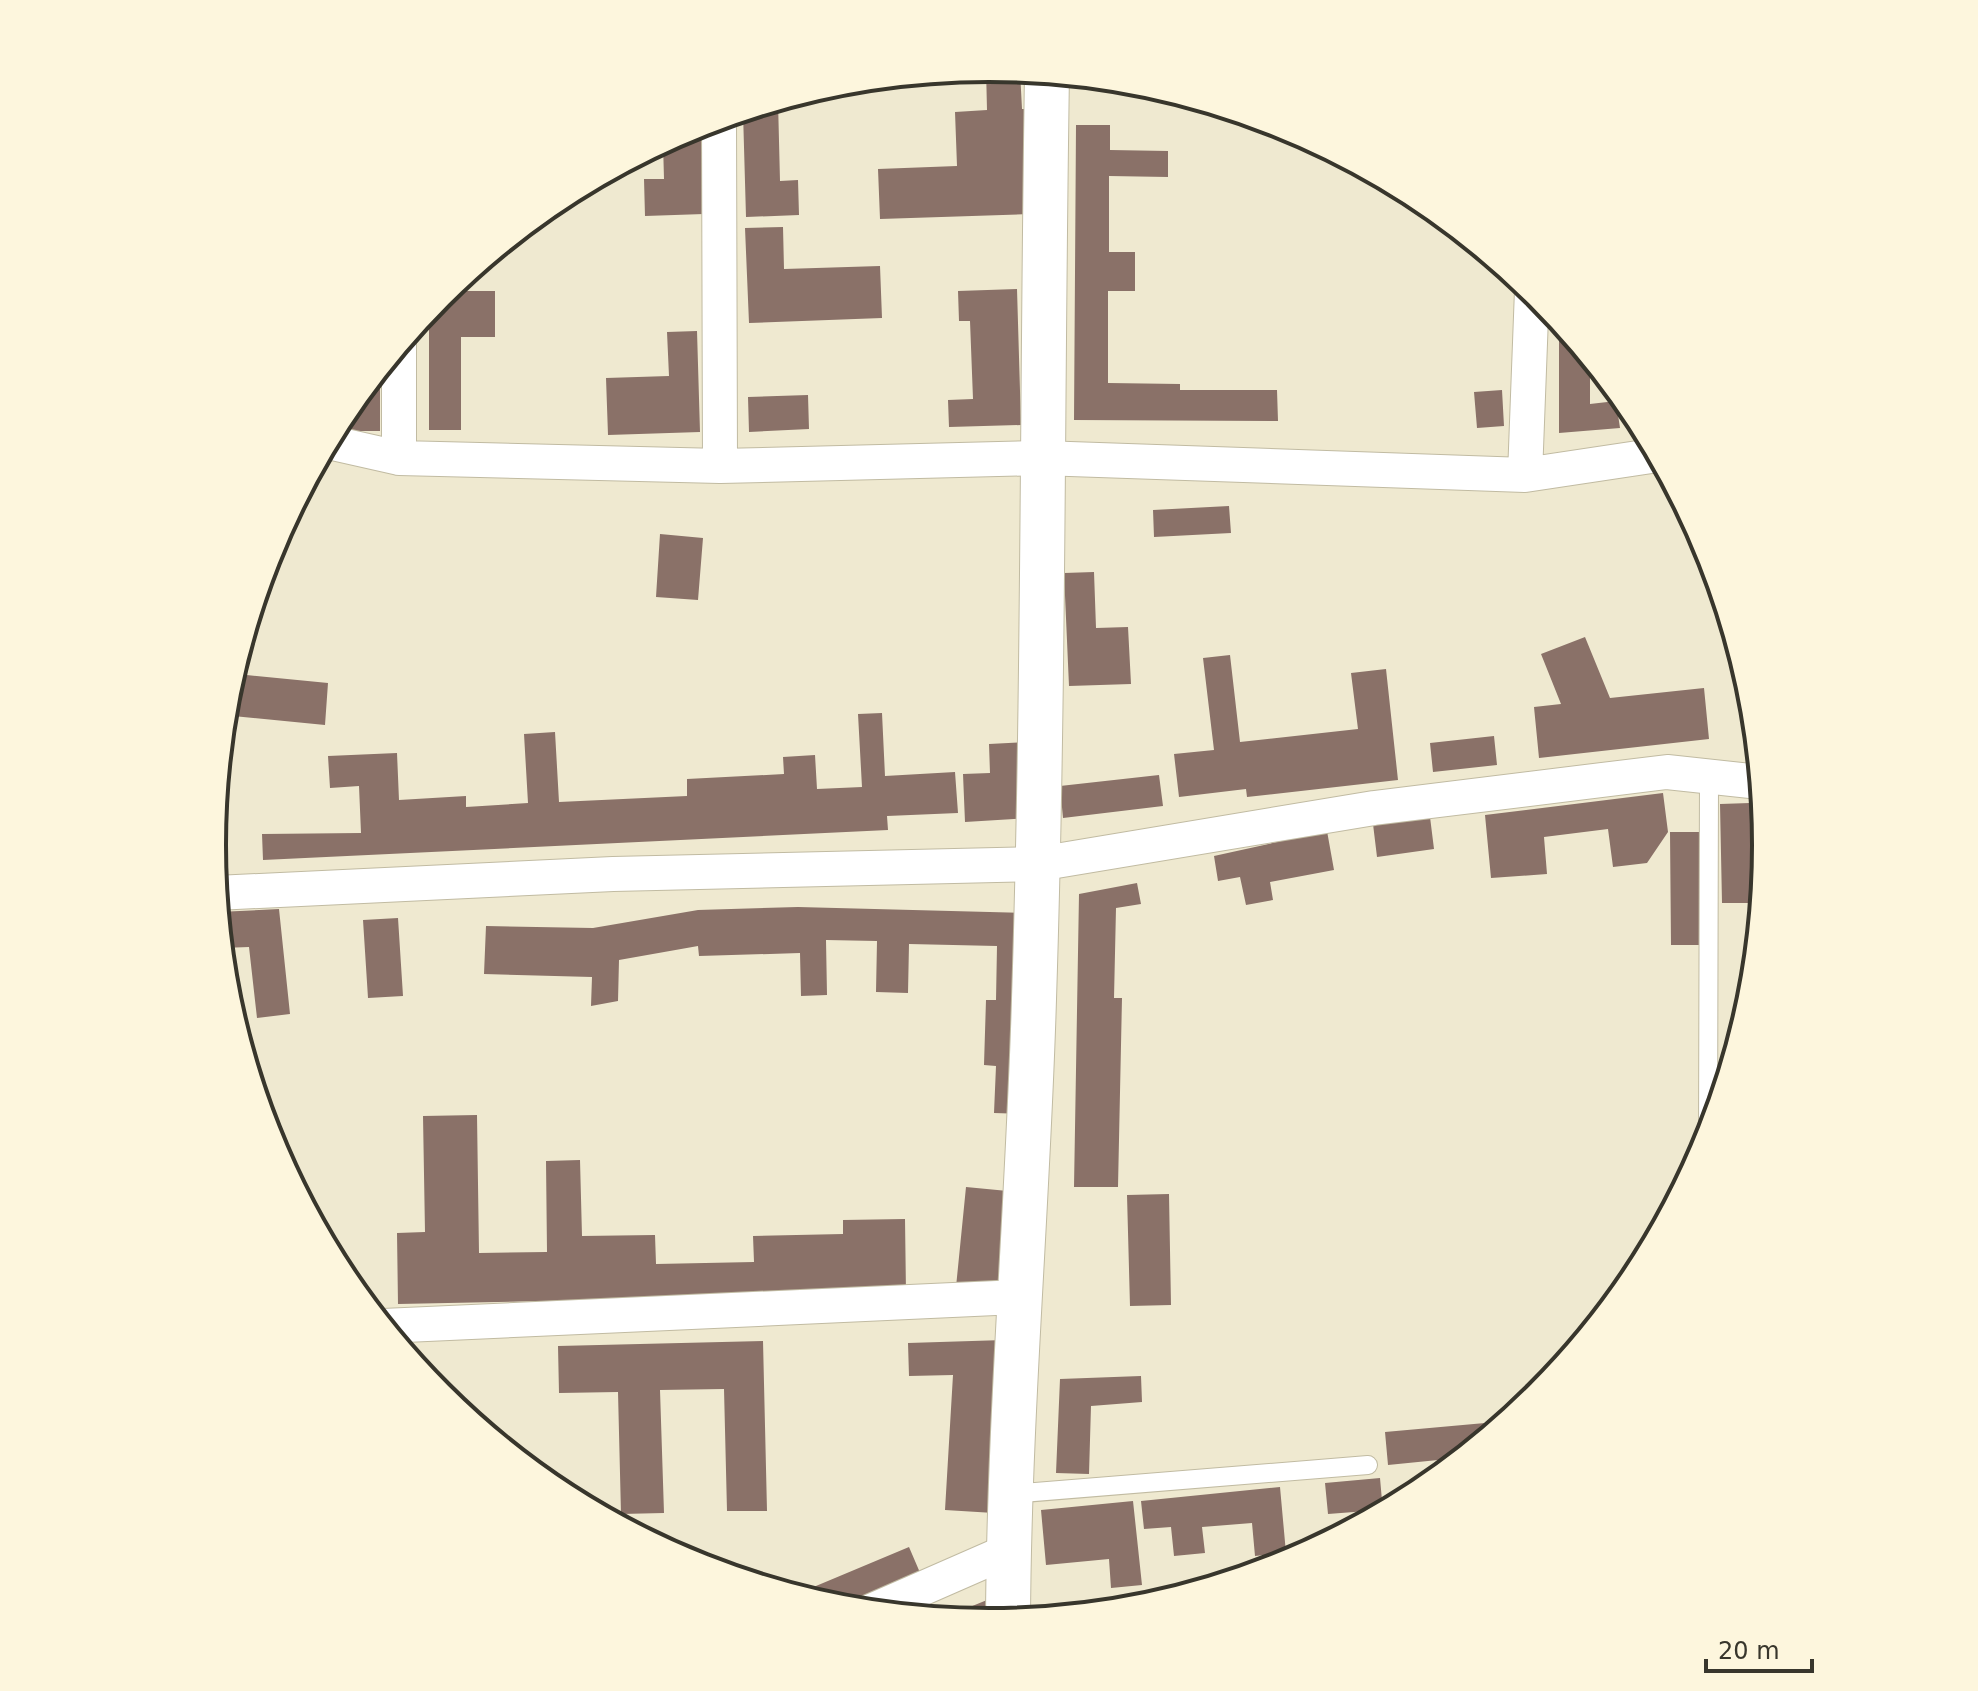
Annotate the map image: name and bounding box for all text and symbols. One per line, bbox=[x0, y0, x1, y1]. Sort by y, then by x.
scale bar bbox=[1706, 1623, 1812, 1673]
text: 20 m bbox=[1718, 1637, 1780, 1665]

